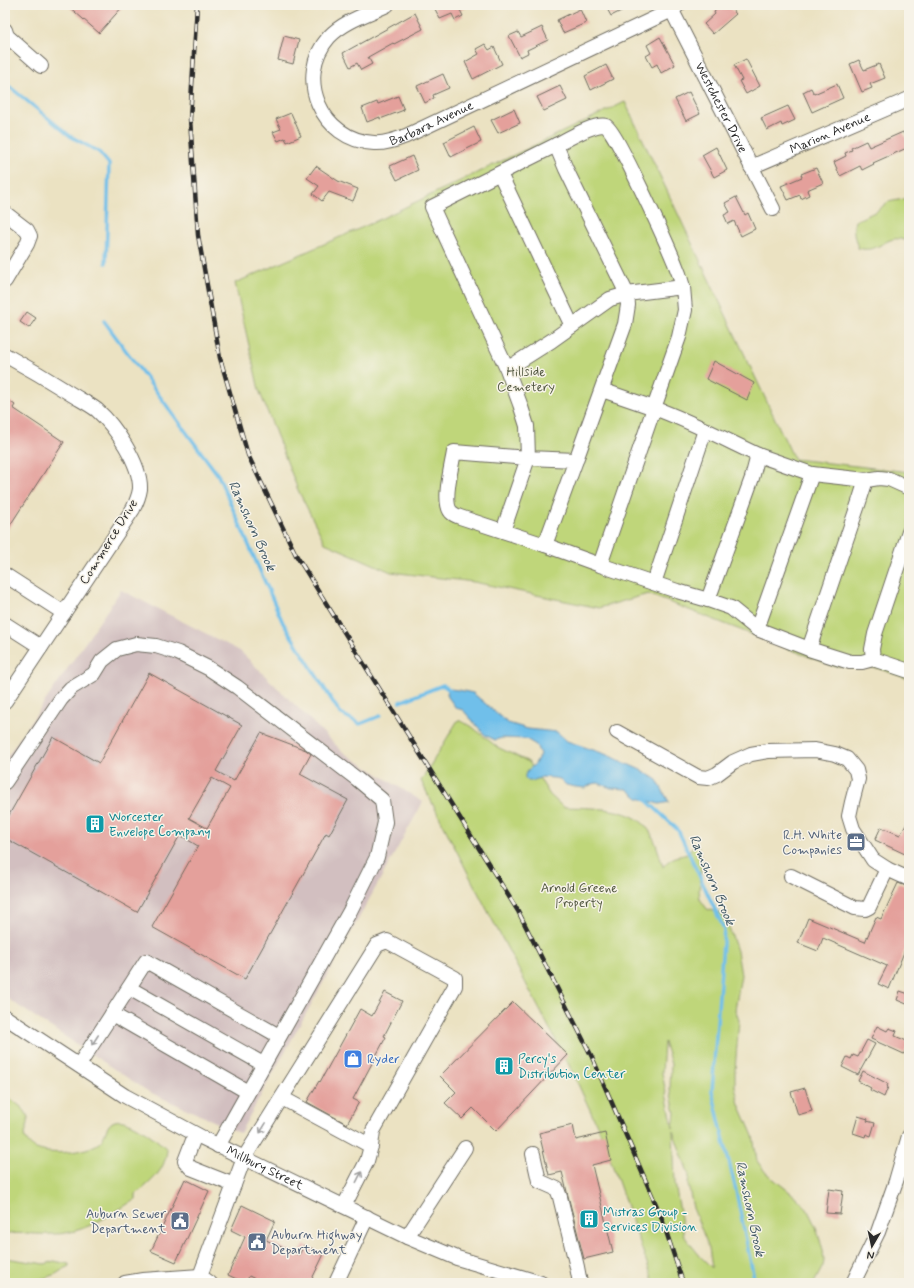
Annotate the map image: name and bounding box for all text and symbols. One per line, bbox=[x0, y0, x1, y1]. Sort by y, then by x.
street label: Westchester Drive bbox=[691, 59, 751, 156]
street label: Barbara Avenue bbox=[387, 97, 476, 150]
street label: Marion Avenue bbox=[787, 108, 873, 158]
park label: Hillside Cemetery bbox=[497, 364, 555, 396]
water label: Ramshorn Brook bbox=[224, 478, 280, 575]
street label: Commerce Drive bbox=[76, 496, 142, 588]
place label: Worcester Envelope Company bbox=[109, 809, 211, 841]
building icon: Worcester Envelope Company bbox=[84, 813, 106, 835]
place label: R.H. White Companies bbox=[782, 827, 842, 859]
office icon: R.H. White Companies bbox=[845, 831, 867, 853]
water label: Ramshorn Brook bbox=[685, 832, 740, 929]
park label: Arnold Greene Property bbox=[541, 880, 617, 912]
one-way arrow bbox=[91, 1034, 99, 1046]
shop icon: Ryder bbox=[342, 1048, 364, 1070]
place label: Ryder bbox=[367, 1051, 400, 1068]
place label: Percy's Distribution Center bbox=[518, 1051, 626, 1083]
building icon: Percy's Distribution Center bbox=[493, 1055, 515, 1077]
one-way arrow bbox=[259, 1122, 267, 1133]
street label: Millbury Street bbox=[223, 1142, 307, 1194]
water label: Ramshorn Brook bbox=[731, 1160, 769, 1259]
one-way arrow bbox=[356, 1171, 363, 1183]
place label: Mistras Group - Services Division bbox=[603, 1204, 697, 1236]
place label: Auburn Sewer Department bbox=[86, 1206, 167, 1238]
building icon: Mistras Group - Services Division bbox=[578, 1208, 600, 1230]
public building icon: Auburn Sewer Department bbox=[169, 1210, 191, 1232]
north arrow bbox=[852, 1226, 892, 1266]
place label: Auburn Highway Department bbox=[271, 1227, 363, 1259]
public building icon: Auburn Highway Department bbox=[246, 1231, 268, 1253]
text: N bbox=[866, 1247, 875, 1262]

